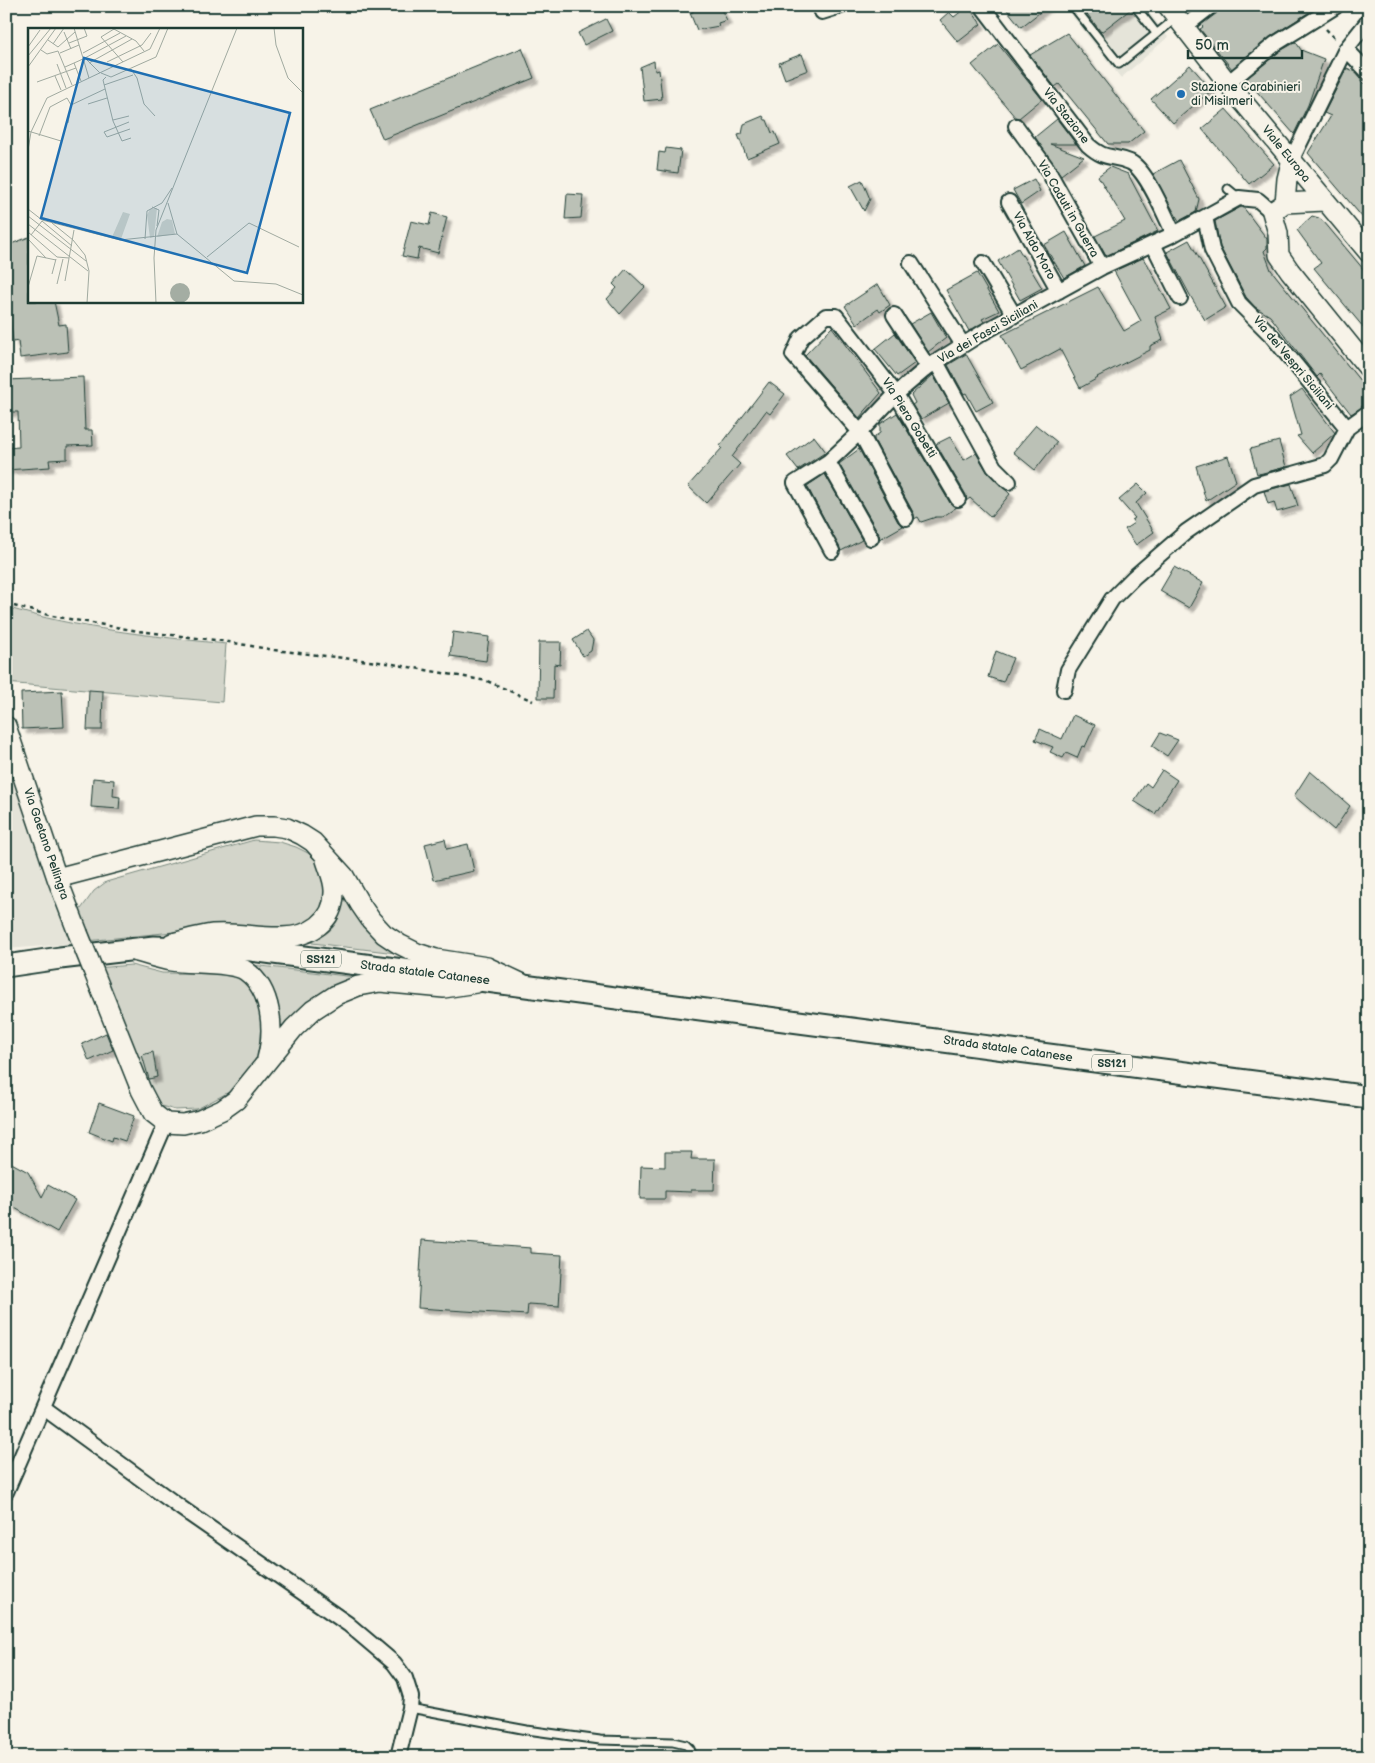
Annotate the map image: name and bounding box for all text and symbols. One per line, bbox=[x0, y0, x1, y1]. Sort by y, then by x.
inset map bbox=[28, 28, 302, 302]
scale bar bbox=[1188, 28, 1301, 60]
text: 50 m bbox=[1195, 36, 1229, 55]
place label: Stazione Carabinieri di Misilmeri bbox=[1191, 80, 1301, 109]
street label: Via Stazione bbox=[1040, 85, 1092, 147]
marker: Stazione Carabinieri di Misilmeri bbox=[1175, 88, 1187, 100]
street label: Viale Europa bbox=[1258, 123, 1314, 186]
street label: Via Caduti in Guerra bbox=[1034, 158, 1102, 260]
street label: Via Aldo Moro bbox=[1009, 209, 1059, 283]
street label: Via dei Fasci Siciliani bbox=[935, 297, 1041, 367]
street label: Via dei Vespri Siciliani bbox=[1249, 313, 1337, 413]
street label: Via Piero Gobetti bbox=[878, 375, 940, 461]
street label: Via Gaetano Pellingra bbox=[20, 786, 72, 902]
road number: SS121 bbox=[301, 951, 341, 968]
street label: Strada statale Catanese bbox=[359, 958, 491, 988]
street label: Strada statale Catanese bbox=[942, 1033, 1074, 1065]
road number: SS121 bbox=[1092, 1054, 1132, 1072]

